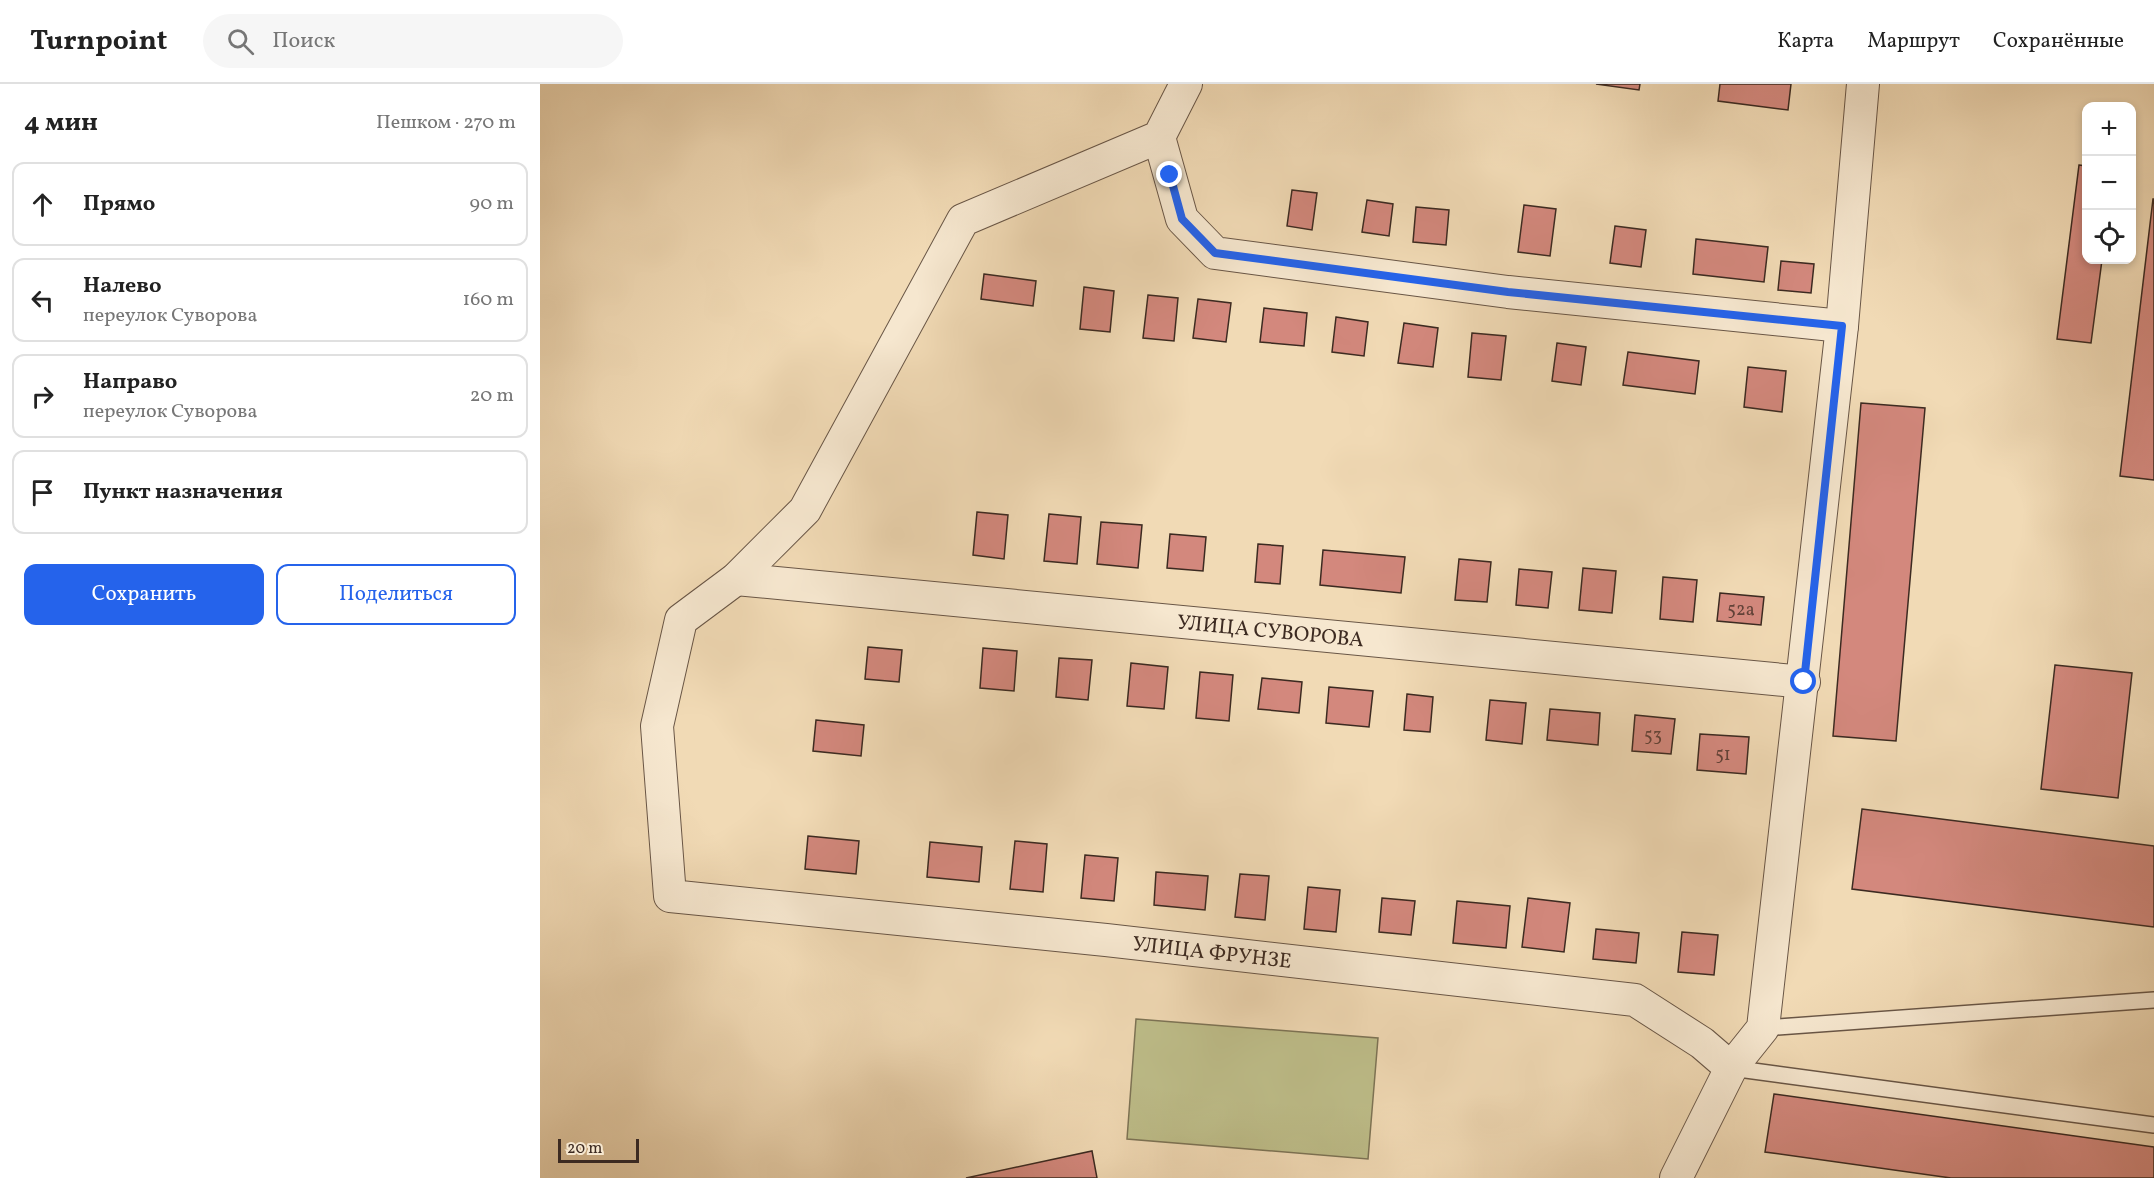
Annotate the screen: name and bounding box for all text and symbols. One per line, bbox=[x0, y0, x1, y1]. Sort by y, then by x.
search box bbox=[203, 14, 623, 68]
text: Turnpoint bbox=[30, 22, 167, 61]
icon: search bbox=[224, 25, 257, 58]
text: Поиск bbox=[272, 26, 335, 57]
text: Карта bbox=[1777, 27, 1834, 56]
text: Маршрут bbox=[1867, 27, 1960, 56]
text: Сохранённые bbox=[1993, 27, 2124, 56]
map controls bbox=[2082, 102, 2136, 264]
button: + bbox=[2082, 102, 2136, 156]
text: 4 мин bbox=[24, 105, 98, 141]
text: Пешком · 270 m bbox=[376, 109, 516, 137]
button: − bbox=[2082, 156, 2136, 210]
route end bbox=[1156, 161, 1182, 187]
icon: ahead bbox=[26, 188, 59, 221]
text: Прямо bbox=[83, 189, 155, 220]
text: 90 m bbox=[470, 190, 514, 218]
button: locate bbox=[2082, 210, 2136, 264]
text: Налево bbox=[83, 271, 162, 302]
icon: left bbox=[26, 284, 59, 317]
text: 160 m bbox=[462, 286, 514, 314]
text: переулок Суворова bbox=[83, 302, 257, 330]
text: Направо bbox=[83, 367, 177, 398]
icon: right bbox=[26, 380, 59, 413]
text: 20 m bbox=[470, 382, 514, 410]
text: переулок Суворова bbox=[83, 398, 257, 426]
icon: arrive bbox=[26, 476, 59, 509]
text: Пункт назначения bbox=[83, 477, 283, 508]
button: Сохранить bbox=[24, 564, 264, 625]
button: Поделиться bbox=[276, 564, 516, 625]
house number: 52а bbox=[1727, 598, 1755, 623]
street label: УЛИЦА СУВОРОВА bbox=[1176, 609, 1365, 655]
route start bbox=[1790, 668, 1816, 694]
house number: 53 bbox=[1644, 724, 1662, 749]
house number: 51 bbox=[1715, 743, 1731, 768]
street label: УЛИЦА ФРУНЗЕ bbox=[1131, 930, 1293, 977]
scale bar bbox=[558, 1136, 639, 1164]
text: 20 m bbox=[567, 1138, 602, 1160]

